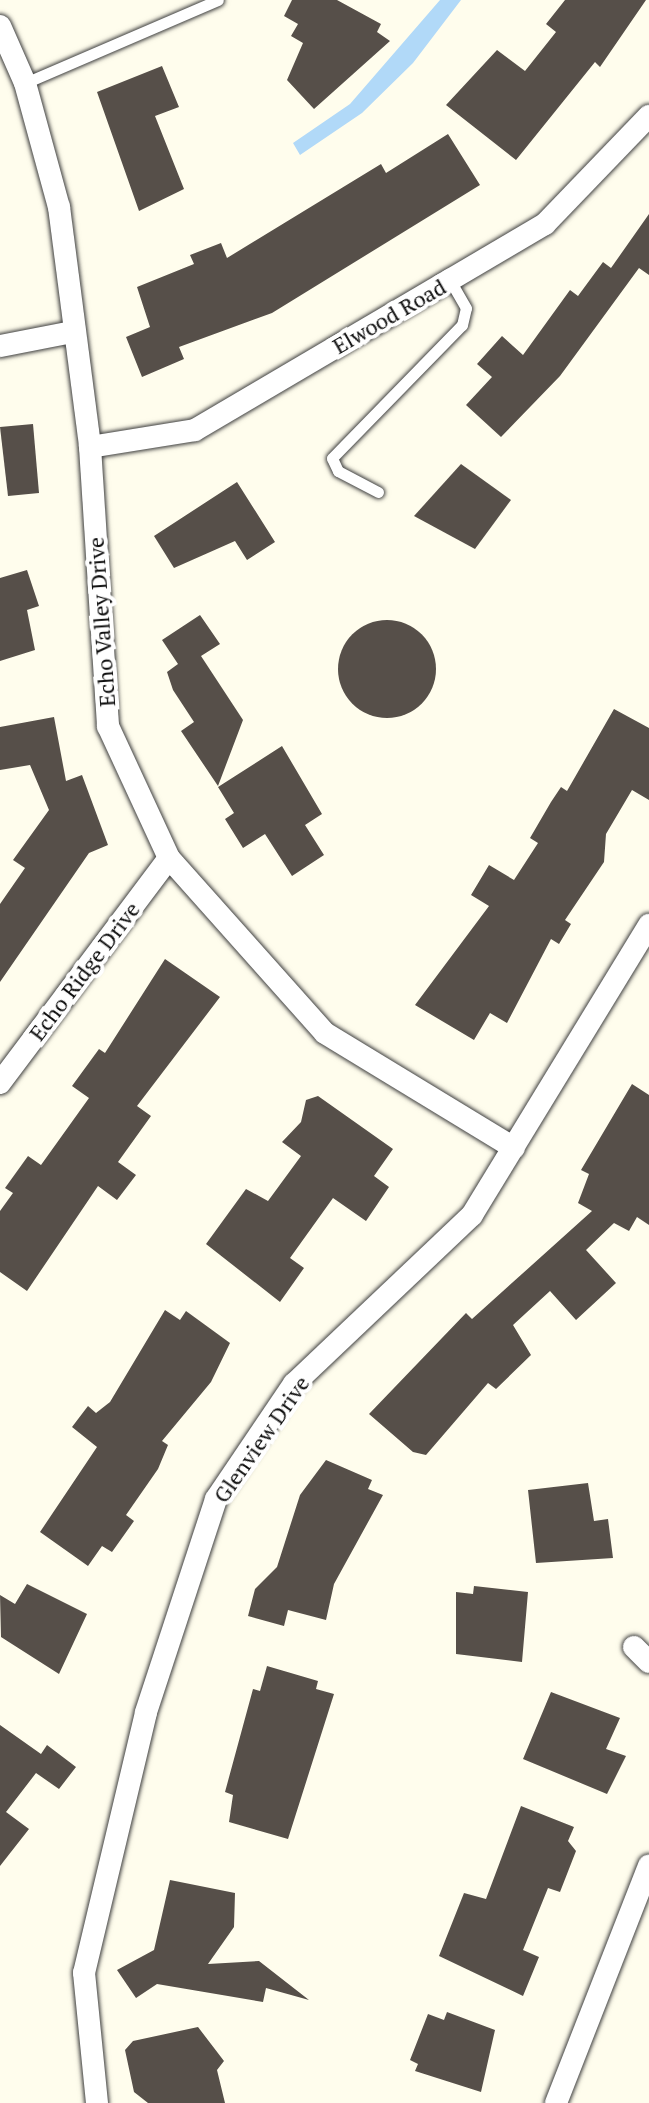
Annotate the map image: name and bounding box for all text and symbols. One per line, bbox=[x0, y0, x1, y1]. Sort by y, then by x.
street label: Elwood Road bbox=[328, 273, 450, 359]
street label: Echo Valley Drive bbox=[82, 536, 120, 708]
street label: Echo Ridge Drive bbox=[23, 896, 145, 1046]
street label: Glenview Drive bbox=[208, 1371, 314, 1507]

